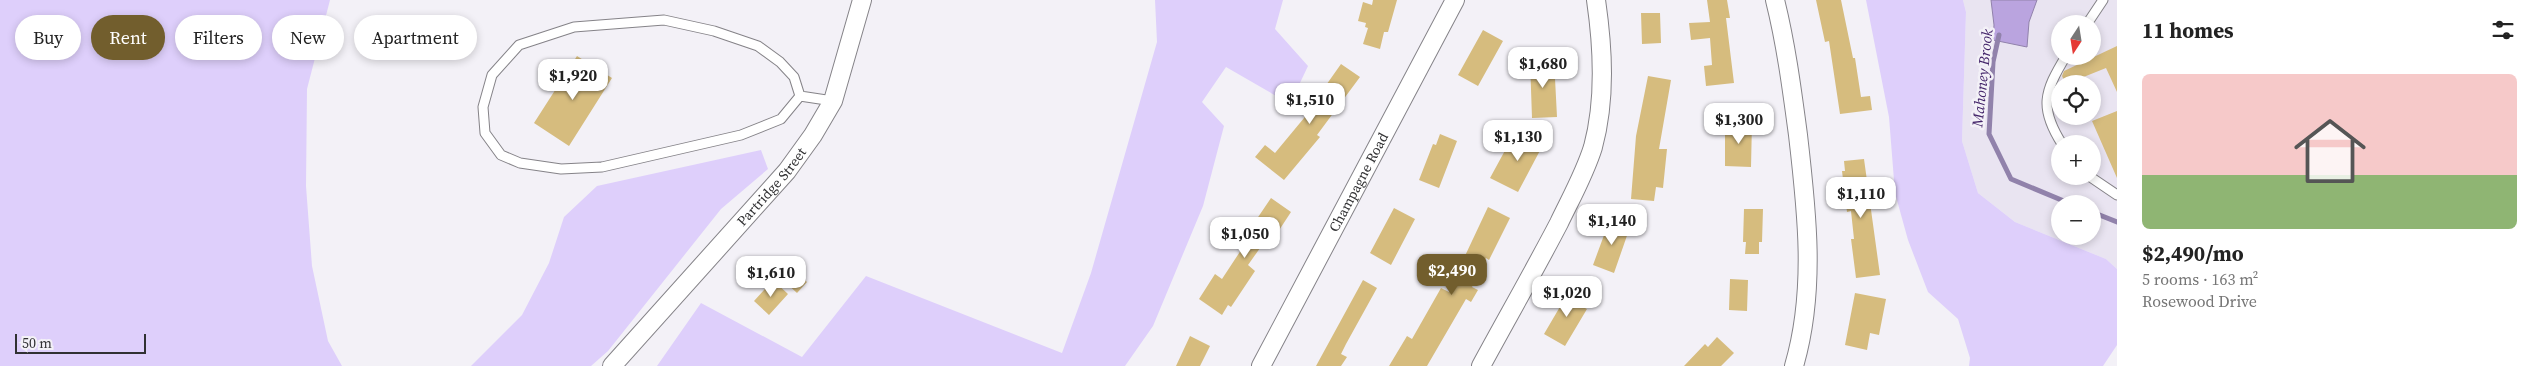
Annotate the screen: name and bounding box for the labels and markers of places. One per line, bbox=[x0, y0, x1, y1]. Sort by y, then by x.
pin: $1,680 bbox=[1502, 46, 1584, 89]
pin: $1,920 bbox=[532, 58, 614, 101]
pin: $1,510 bbox=[1269, 82, 1351, 125]
pin: $1,300 bbox=[1698, 102, 1780, 145]
pin: $1,130 bbox=[1477, 120, 1559, 162]
pin: $1,110 bbox=[1820, 176, 1902, 219]
pin: $1,140 bbox=[1571, 204, 1653, 246]
pin: $1,050 bbox=[1204, 216, 1286, 259]
pin: $2,490 bbox=[1411, 254, 1493, 296]
pin: $1,610 bbox=[730, 256, 812, 298]
pin: $1,020 bbox=[1526, 276, 1608, 318]

